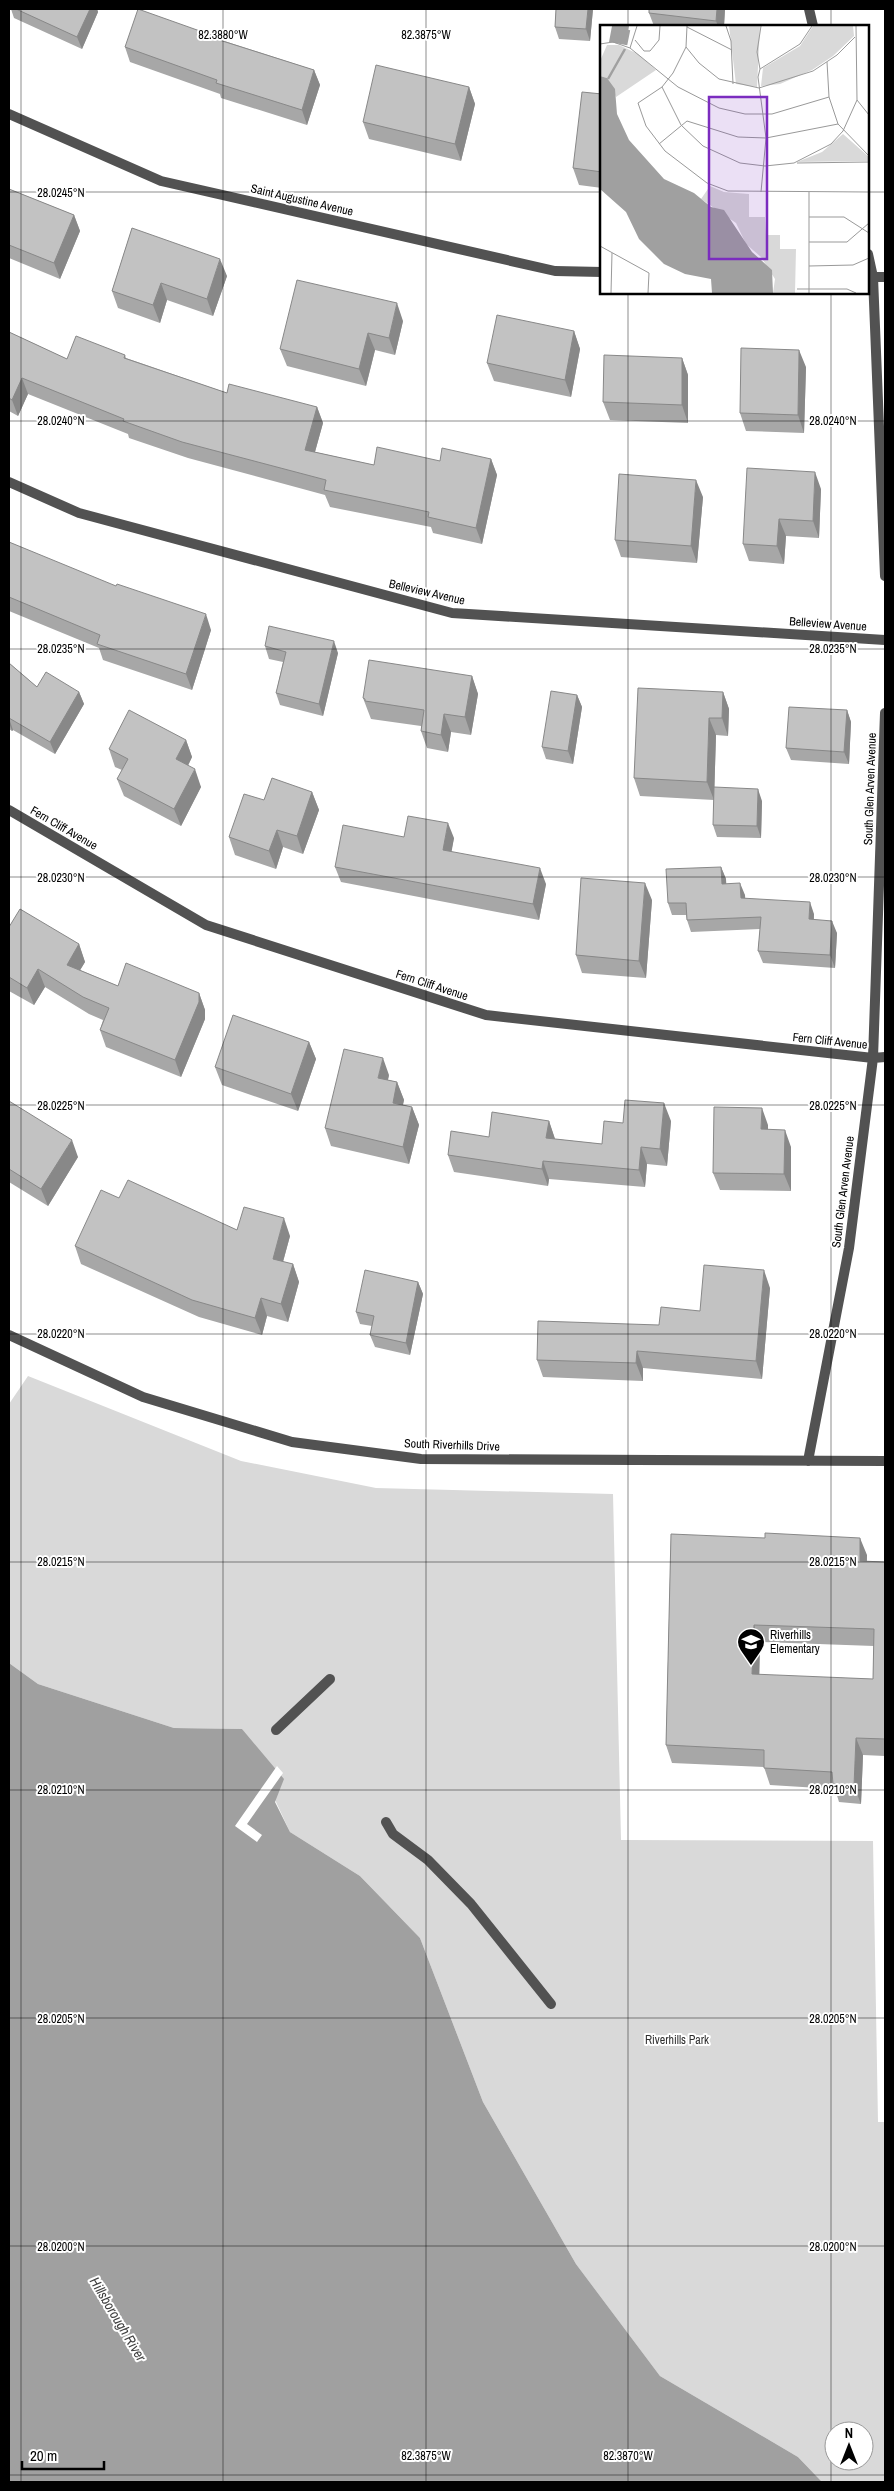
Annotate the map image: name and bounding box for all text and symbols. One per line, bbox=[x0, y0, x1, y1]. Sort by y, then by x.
inset map bbox=[600, 25, 869, 294]
text: 82.3880°W bbox=[198, 27, 249, 43]
text: 82.3875°W bbox=[401, 27, 452, 43]
street label: Saint Augustine Avenue bbox=[249, 180, 355, 220]
text: 28.0245°N bbox=[37, 185, 85, 201]
text: 28.0240°N bbox=[37, 413, 85, 429]
text: 28.0240°N bbox=[809, 413, 857, 429]
street label: Belleview Avenue bbox=[387, 575, 467, 609]
street label: Belleview Avenue bbox=[789, 613, 867, 635]
text: 28.0235°N bbox=[37, 641, 85, 657]
text: 28.0235°N bbox=[809, 641, 857, 657]
street label: South Glen Arven Avenue bbox=[860, 732, 880, 846]
street label: Fern Cliff Avenue bbox=[27, 802, 101, 854]
text: 28.0230°N bbox=[37, 870, 85, 886]
text: 28.0230°N bbox=[809, 870, 857, 886]
street label: Fern Cliff Avenue bbox=[394, 966, 470, 1004]
street label: Fern Cliff Avenue bbox=[792, 1029, 868, 1053]
text: 28.0225°N bbox=[37, 1098, 85, 1114]
text: 28.0225°N bbox=[809, 1098, 857, 1114]
street label: South Glen Arven Avenue bbox=[828, 1135, 858, 1249]
text: 28.0220°N bbox=[37, 1326, 85, 1342]
text: 28.0220°N bbox=[809, 1326, 857, 1342]
street label: South Riverhills Drive bbox=[404, 1435, 500, 1455]
text: 28.0215°N bbox=[37, 1554, 85, 1570]
text: 28.0215°N bbox=[809, 1554, 857, 1570]
school or university icon: Riverhills Elementary bbox=[736, 1627, 766, 1666]
place label: Riverhills Elementary bbox=[770, 1627, 820, 1657]
text: 28.0210°N bbox=[37, 1782, 85, 1798]
text: 28.0210°N bbox=[809, 1782, 857, 1798]
text: 28.0205°N bbox=[37, 2011, 85, 2027]
text: 28.0205°N bbox=[809, 2011, 857, 2027]
park label: Riverhills Park bbox=[645, 2032, 709, 2048]
text: 28.0200°N bbox=[37, 2239, 85, 2255]
text: 28.0200°N bbox=[809, 2239, 857, 2255]
water label: Hillsborough River bbox=[86, 2274, 151, 2365]
north arrow bbox=[824, 2421, 874, 2471]
text: N bbox=[845, 2424, 853, 2442]
scale bar bbox=[22, 2438, 105, 2470]
text: 20 m bbox=[30, 2445, 57, 2466]
text: 82.3875°W bbox=[401, 2448, 452, 2464]
text: 82.3870°W bbox=[603, 2448, 654, 2464]

